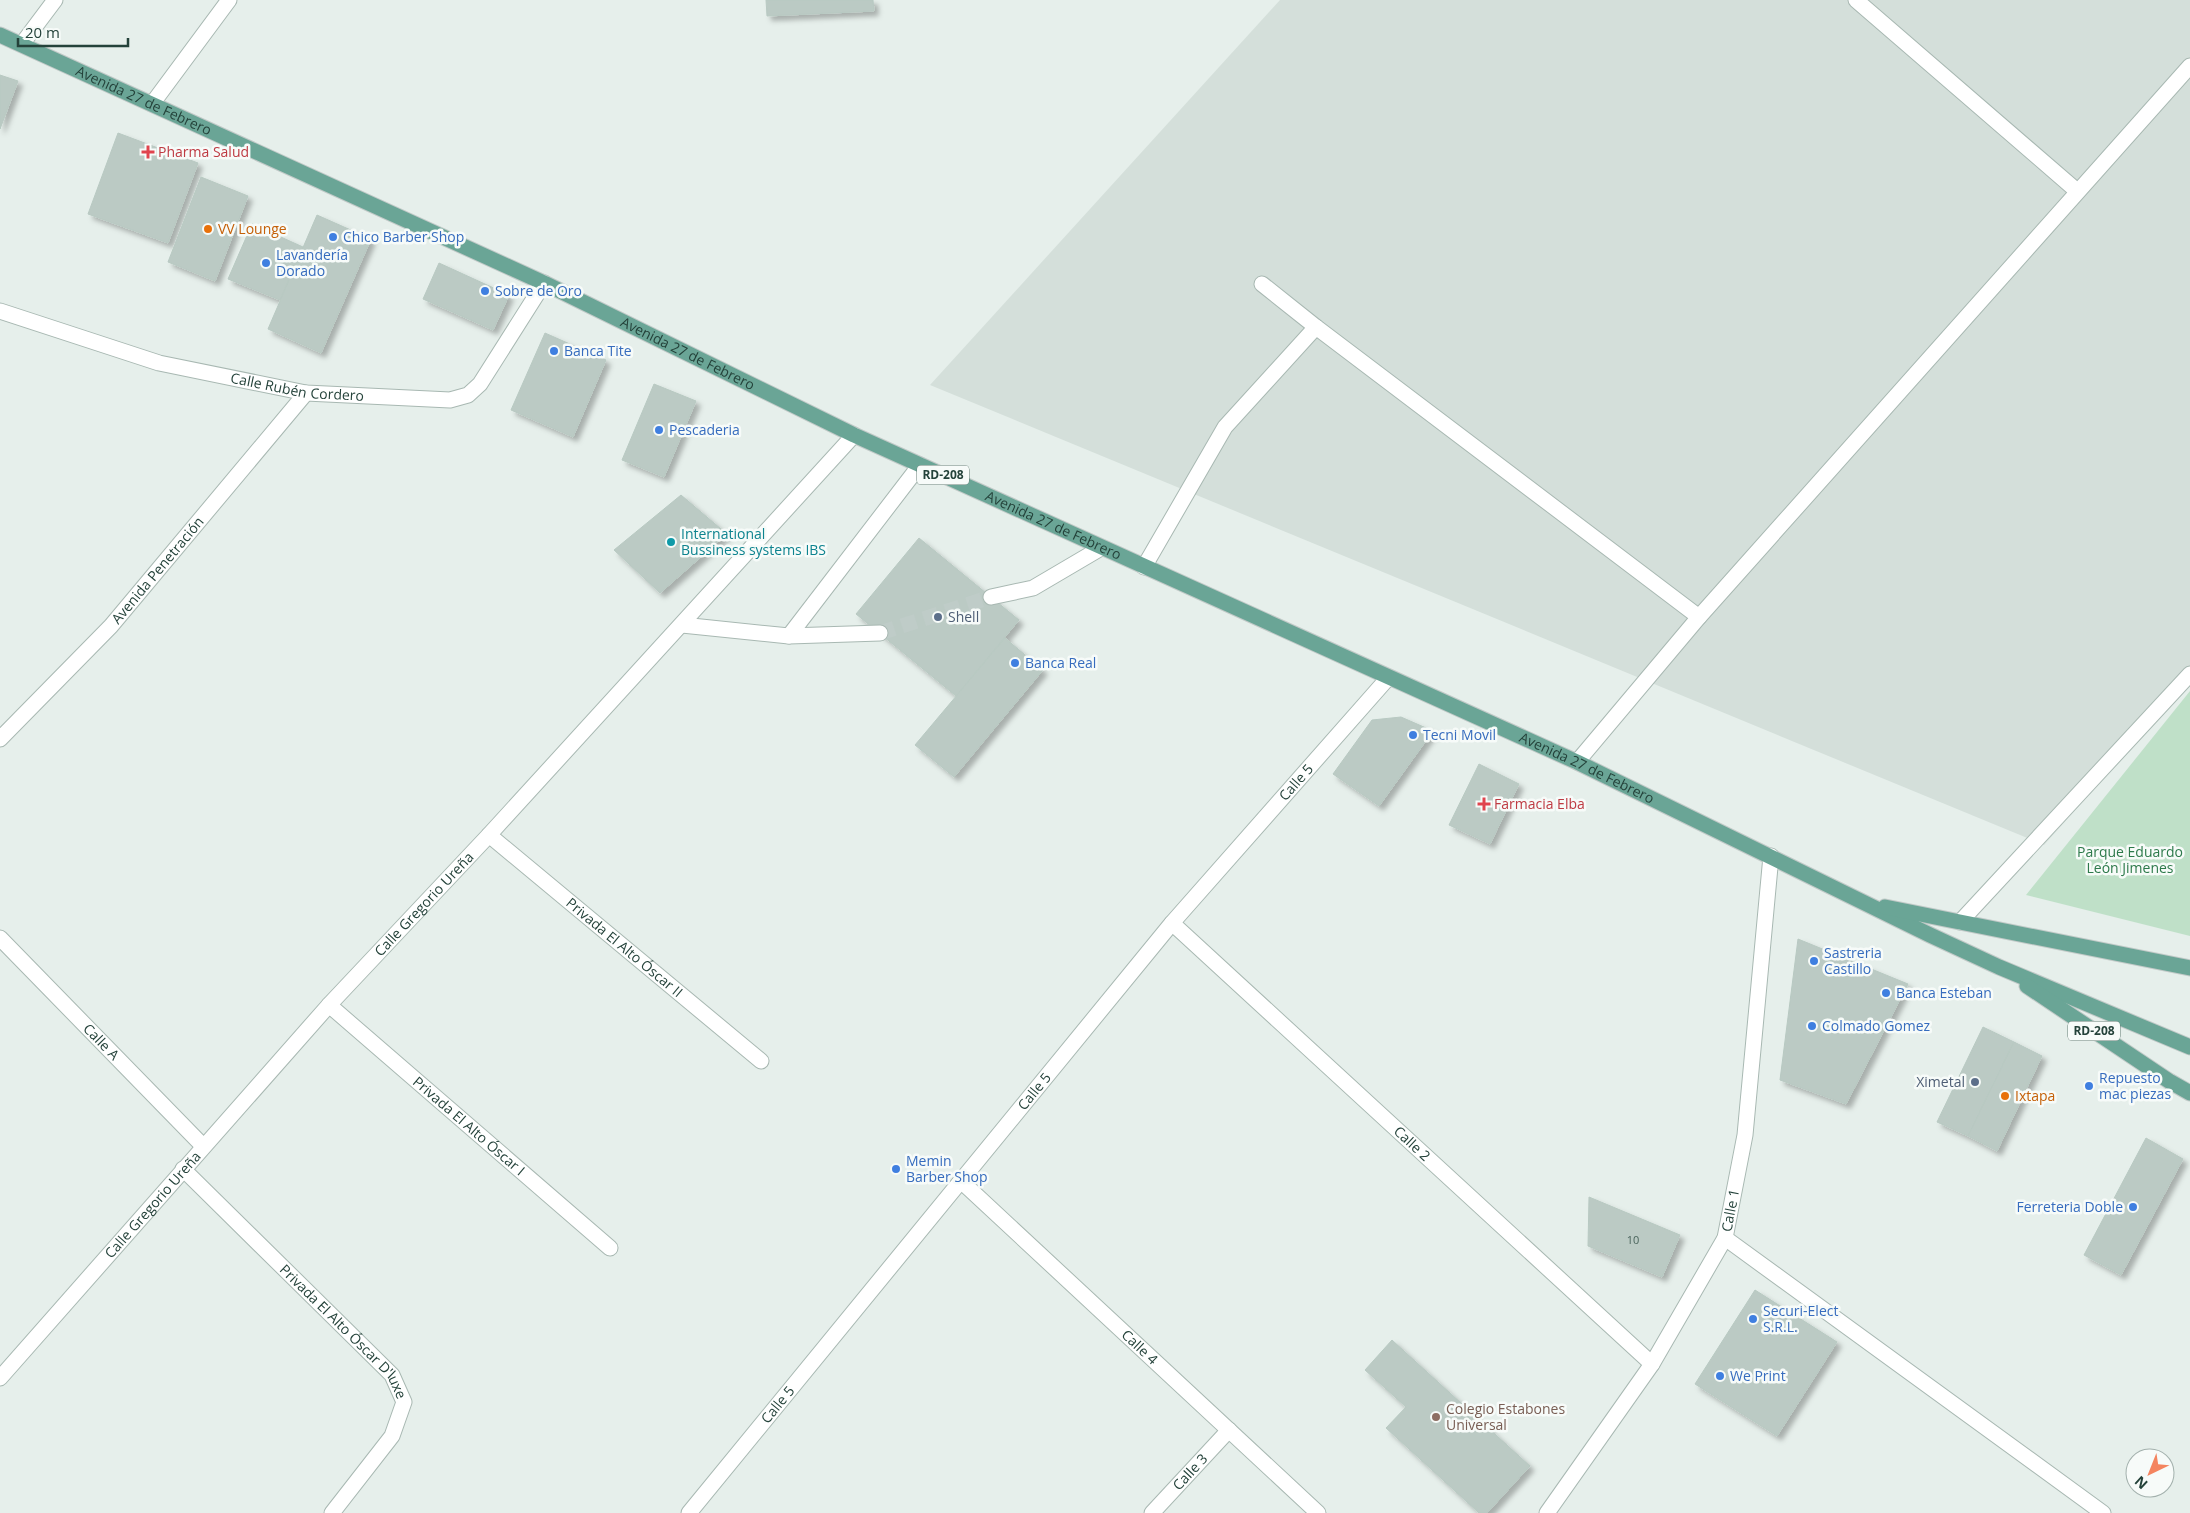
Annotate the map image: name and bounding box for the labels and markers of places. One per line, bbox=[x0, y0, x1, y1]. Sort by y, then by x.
place label: Pharma Salud bbox=[158, 142, 249, 161]
marker: Pharma Salud bbox=[142, 146, 154, 158]
place label: VV Lounge bbox=[218, 219, 287, 238]
marker: VV Lounge bbox=[202, 223, 214, 235]
place label: Chico Barber Shop bbox=[343, 227, 464, 246]
marker: Chico Barber Shop bbox=[327, 231, 339, 243]
place label: Lavandería Dorado bbox=[276, 245, 348, 280]
marker: Lavandería Dorado bbox=[260, 257, 272, 269]
place label: Sobre de Oro bbox=[495, 281, 582, 300]
marker: Sobre de Oro bbox=[479, 285, 491, 297]
place label: Banca Tite bbox=[564, 341, 632, 360]
marker: Banca Tite bbox=[548, 345, 560, 357]
place label: Pescaderia bbox=[669, 420, 740, 439]
marker: Pescaderia bbox=[653, 424, 665, 436]
place label: International Bussiness systems IBS bbox=[681, 524, 826, 559]
marker: International Bussiness systems IBS bbox=[665, 536, 677, 548]
place label: Shell bbox=[948, 607, 979, 626]
marker: Shell bbox=[932, 611, 944, 623]
place label: Banca Real bbox=[1025, 653, 1096, 672]
marker: Banca Real bbox=[1009, 657, 1021, 669]
place label: Tecni Movil bbox=[1423, 725, 1496, 744]
marker: Tecni Movil bbox=[1407, 729, 1419, 741]
place label: Farmacia Elba bbox=[1494, 794, 1585, 813]
marker: Farmacia Elba bbox=[1478, 798, 1490, 810]
place label: Sastreria Castillo bbox=[1824, 943, 1882, 978]
marker: Sastreria Castillo bbox=[1808, 955, 1820, 967]
place label: Banca Esteban bbox=[1896, 983, 1992, 1002]
marker: Banca Esteban bbox=[1880, 987, 1892, 999]
place label: Colmado Gomez bbox=[1822, 1016, 1931, 1035]
marker: Colmado Gomez bbox=[1806, 1020, 1818, 1032]
place label: Repuesto mac piezas bbox=[2099, 1068, 2171, 1103]
place label: Ximetal bbox=[1916, 1072, 1965, 1091]
marker: Ximetal bbox=[1969, 1076, 1981, 1088]
marker: Repuesto mac piezas bbox=[2083, 1080, 2095, 1092]
place label: Ixtapa bbox=[2015, 1086, 2055, 1105]
marker: Ixtapa bbox=[1999, 1090, 2011, 1102]
place label: Memin Barber Shop bbox=[906, 1151, 988, 1186]
marker: Memin Barber Shop bbox=[890, 1163, 902, 1175]
place label: Ferreteria Doble bbox=[2017, 1197, 2123, 1216]
marker: Ferreteria Doble bbox=[2127, 1201, 2139, 1213]
place label: Securi-Elect S.R.L. bbox=[1763, 1301, 1838, 1336]
marker: Securi-Elect S.R.L. bbox=[1747, 1313, 1759, 1325]
place label: We Print bbox=[1730, 1366, 1786, 1385]
marker: We Print bbox=[1714, 1370, 1726, 1382]
place label: Colegio Estabones Universal bbox=[1446, 1399, 1565, 1434]
marker: Colegio Estabones Universal bbox=[1430, 1411, 1442, 1423]

